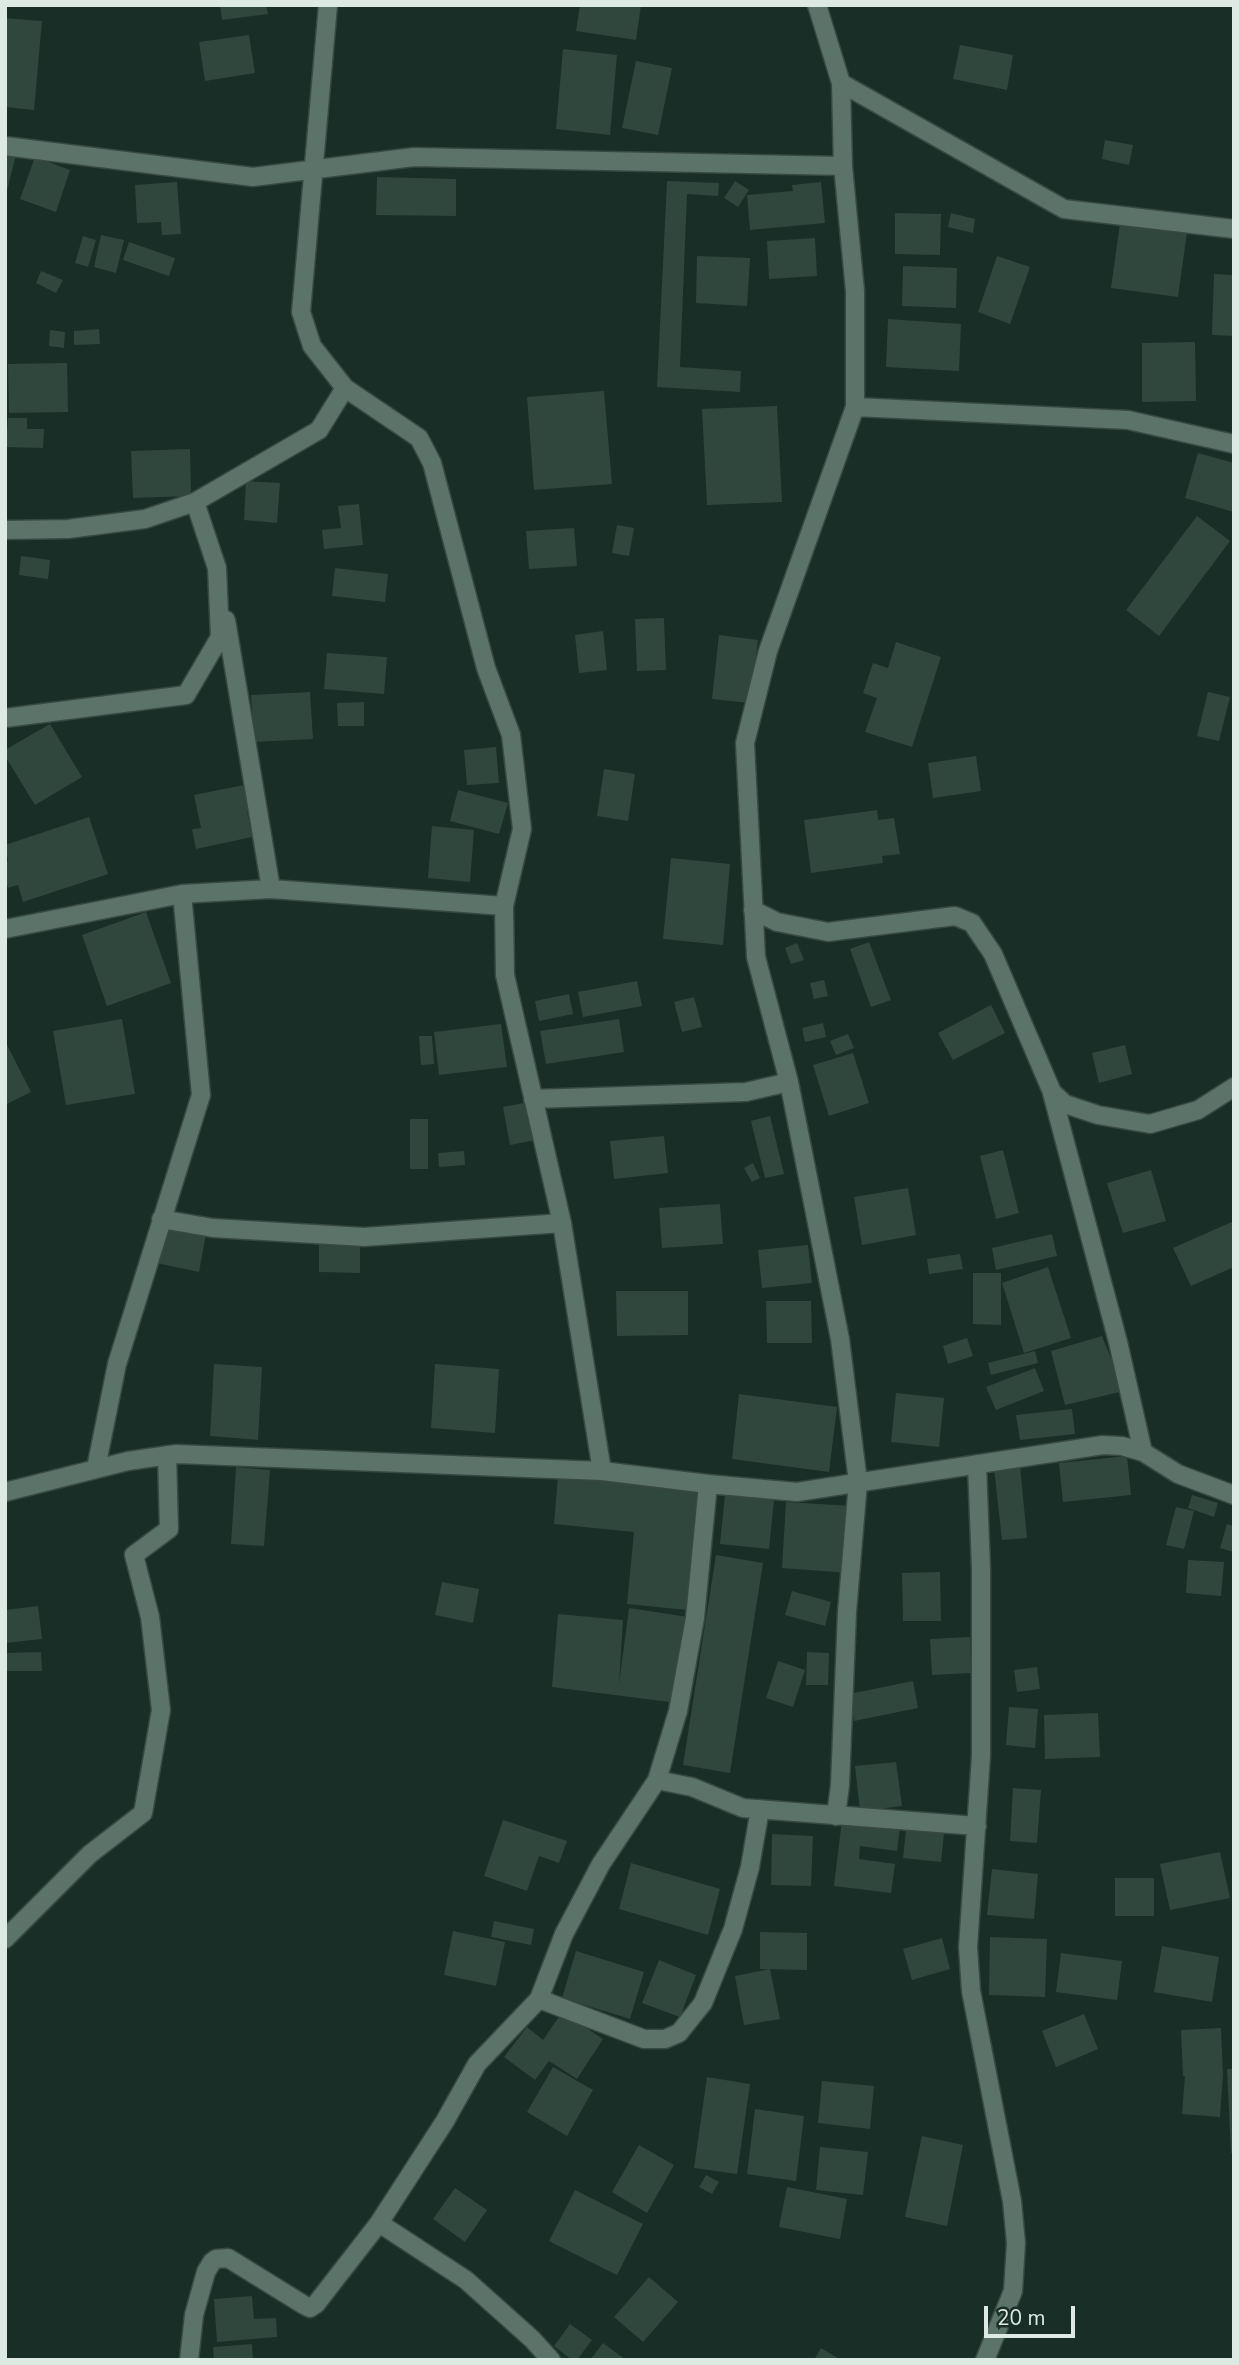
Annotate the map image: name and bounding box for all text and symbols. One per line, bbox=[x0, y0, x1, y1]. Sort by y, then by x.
scale bar bbox=[987, 2292, 1078, 2336]
text: 20 m bbox=[997, 2304, 1046, 2332]

